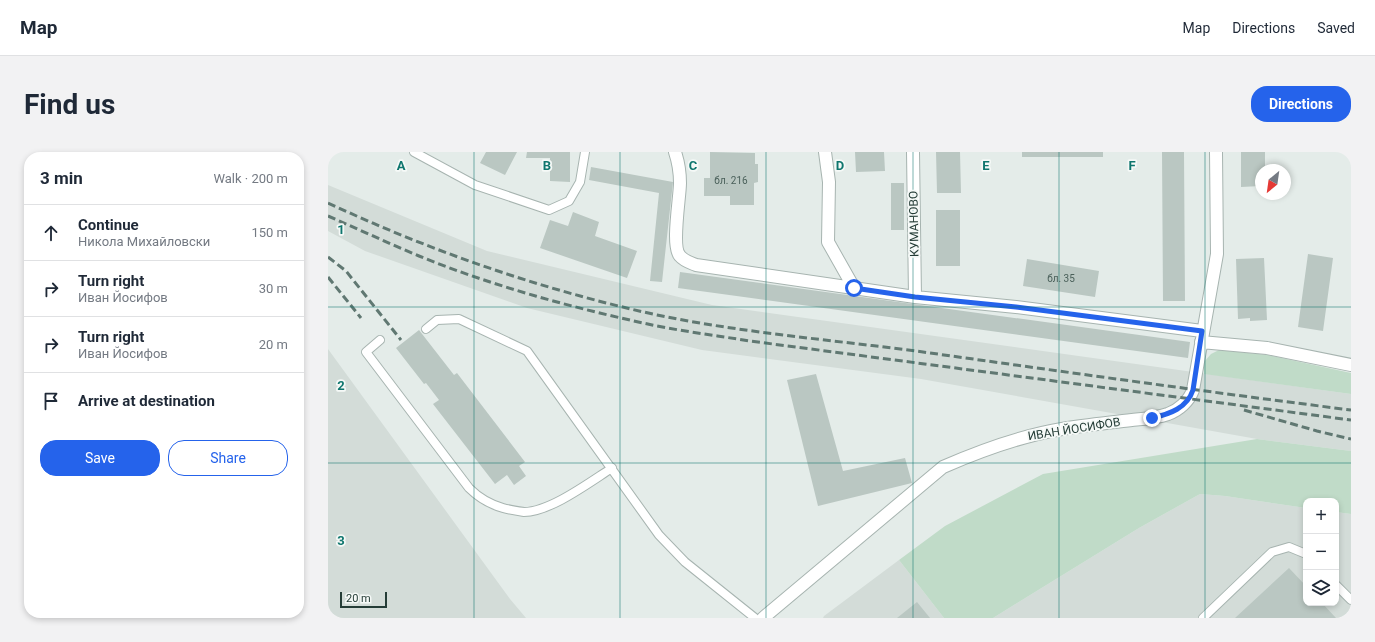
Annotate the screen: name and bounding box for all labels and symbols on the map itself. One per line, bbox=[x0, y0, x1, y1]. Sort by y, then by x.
text: A bbox=[397, 158, 406, 173]
text: B bbox=[543, 158, 551, 173]
text: C bbox=[689, 158, 698, 173]
text: D bbox=[836, 158, 844, 173]
text: E bbox=[982, 158, 990, 173]
text: F bbox=[1128, 158, 1136, 173]
north arrow bbox=[1255, 164, 1291, 200]
house number: бл. 216 bbox=[714, 175, 748, 186]
street label: КУМАНОВО bbox=[906, 191, 922, 257]
text: 1 bbox=[337, 222, 345, 237]
house number: бл. 35 bbox=[1047, 273, 1075, 284]
route start bbox=[845, 279, 863, 297]
text: 2 bbox=[337, 378, 345, 393]
route end bbox=[1143, 409, 1161, 427]
street label: ИВАН ЙОСИФОВ bbox=[1027, 414, 1121, 443]
text: 3 bbox=[337, 533, 345, 548]
scale bar bbox=[340, 590, 387, 609]

